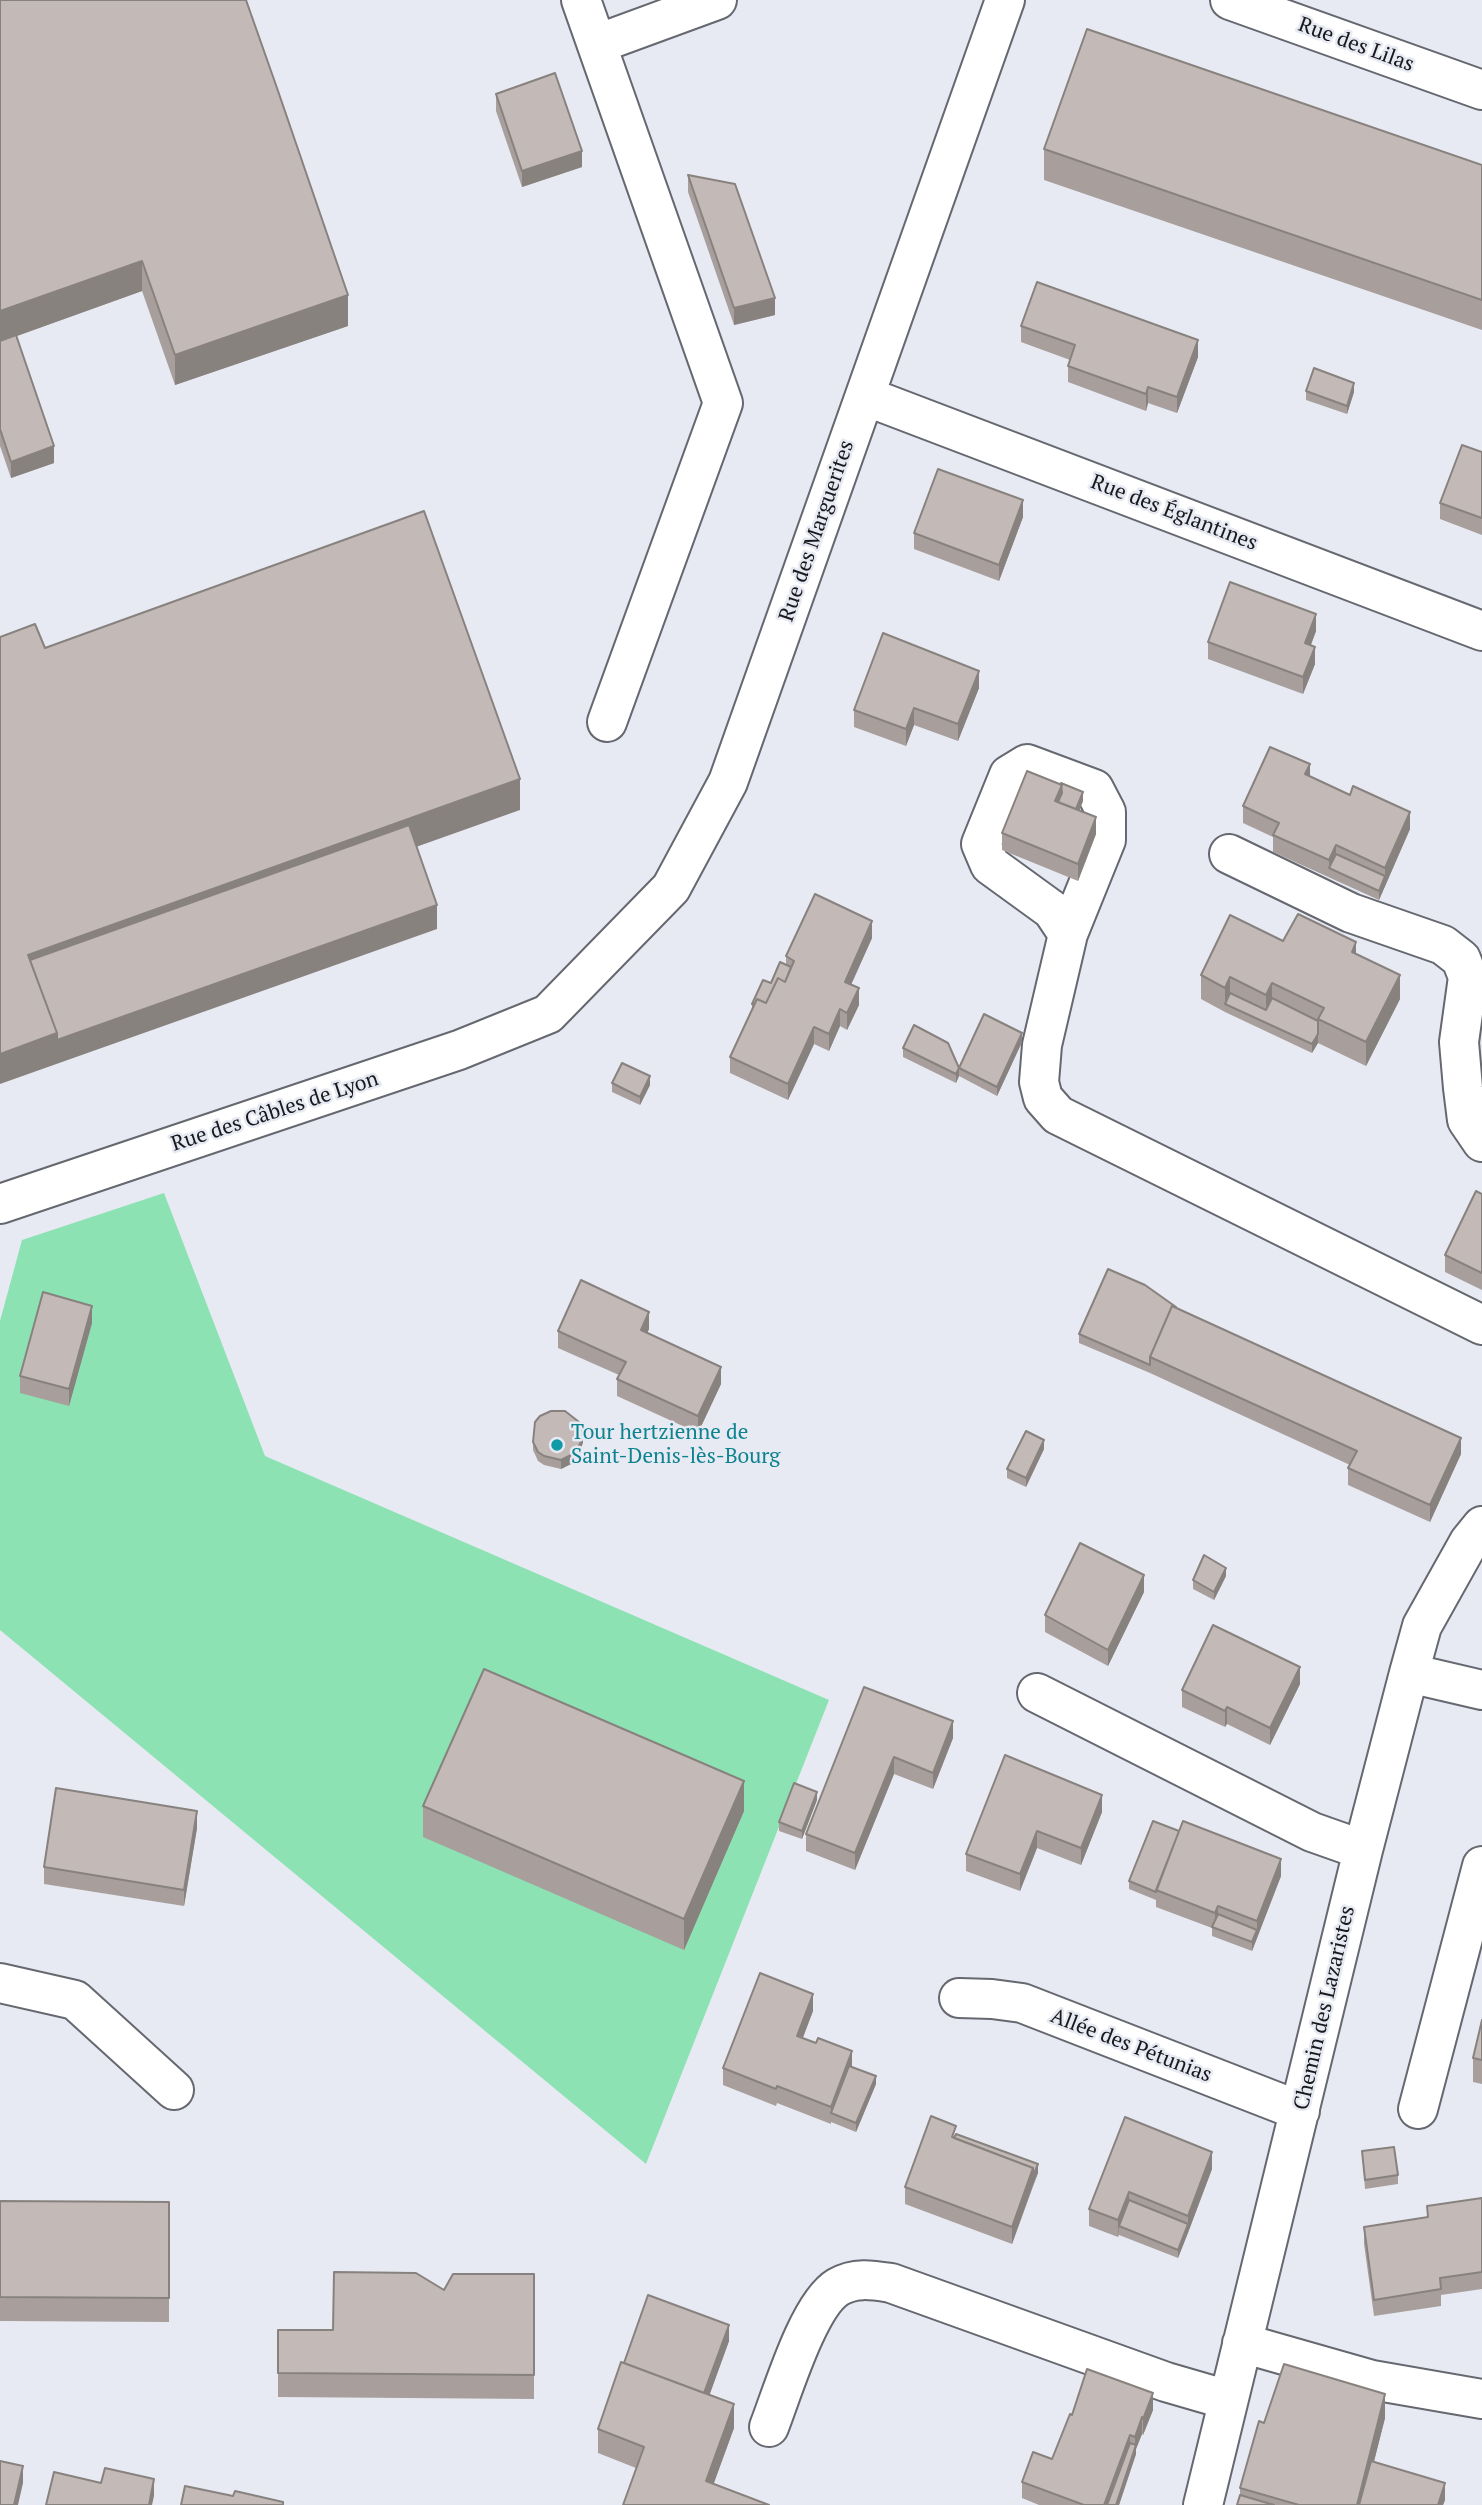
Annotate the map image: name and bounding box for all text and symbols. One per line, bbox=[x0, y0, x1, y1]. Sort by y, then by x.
street label: Rue des Lilas bbox=[1295, 12, 1417, 78]
street label: Rue des Marguerites bbox=[774, 437, 860, 625]
street label: Rue des Églantines bbox=[1087, 470, 1261, 556]
street label: Rue des Câbles de Lyon bbox=[168, 1067, 382, 1157]
place label: Tour hertzienne de Saint-Denis-lès-Bourg bbox=[571, 1420, 780, 1470]
marker: Tour hertzienne de Saint-Denis-lès-Bourg bbox=[549, 1437, 565, 1453]
street label: Chemin des Lazaristes bbox=[1289, 1903, 1361, 2113]
street label: Allée des Pétunias bbox=[1047, 2004, 1215, 2088]

